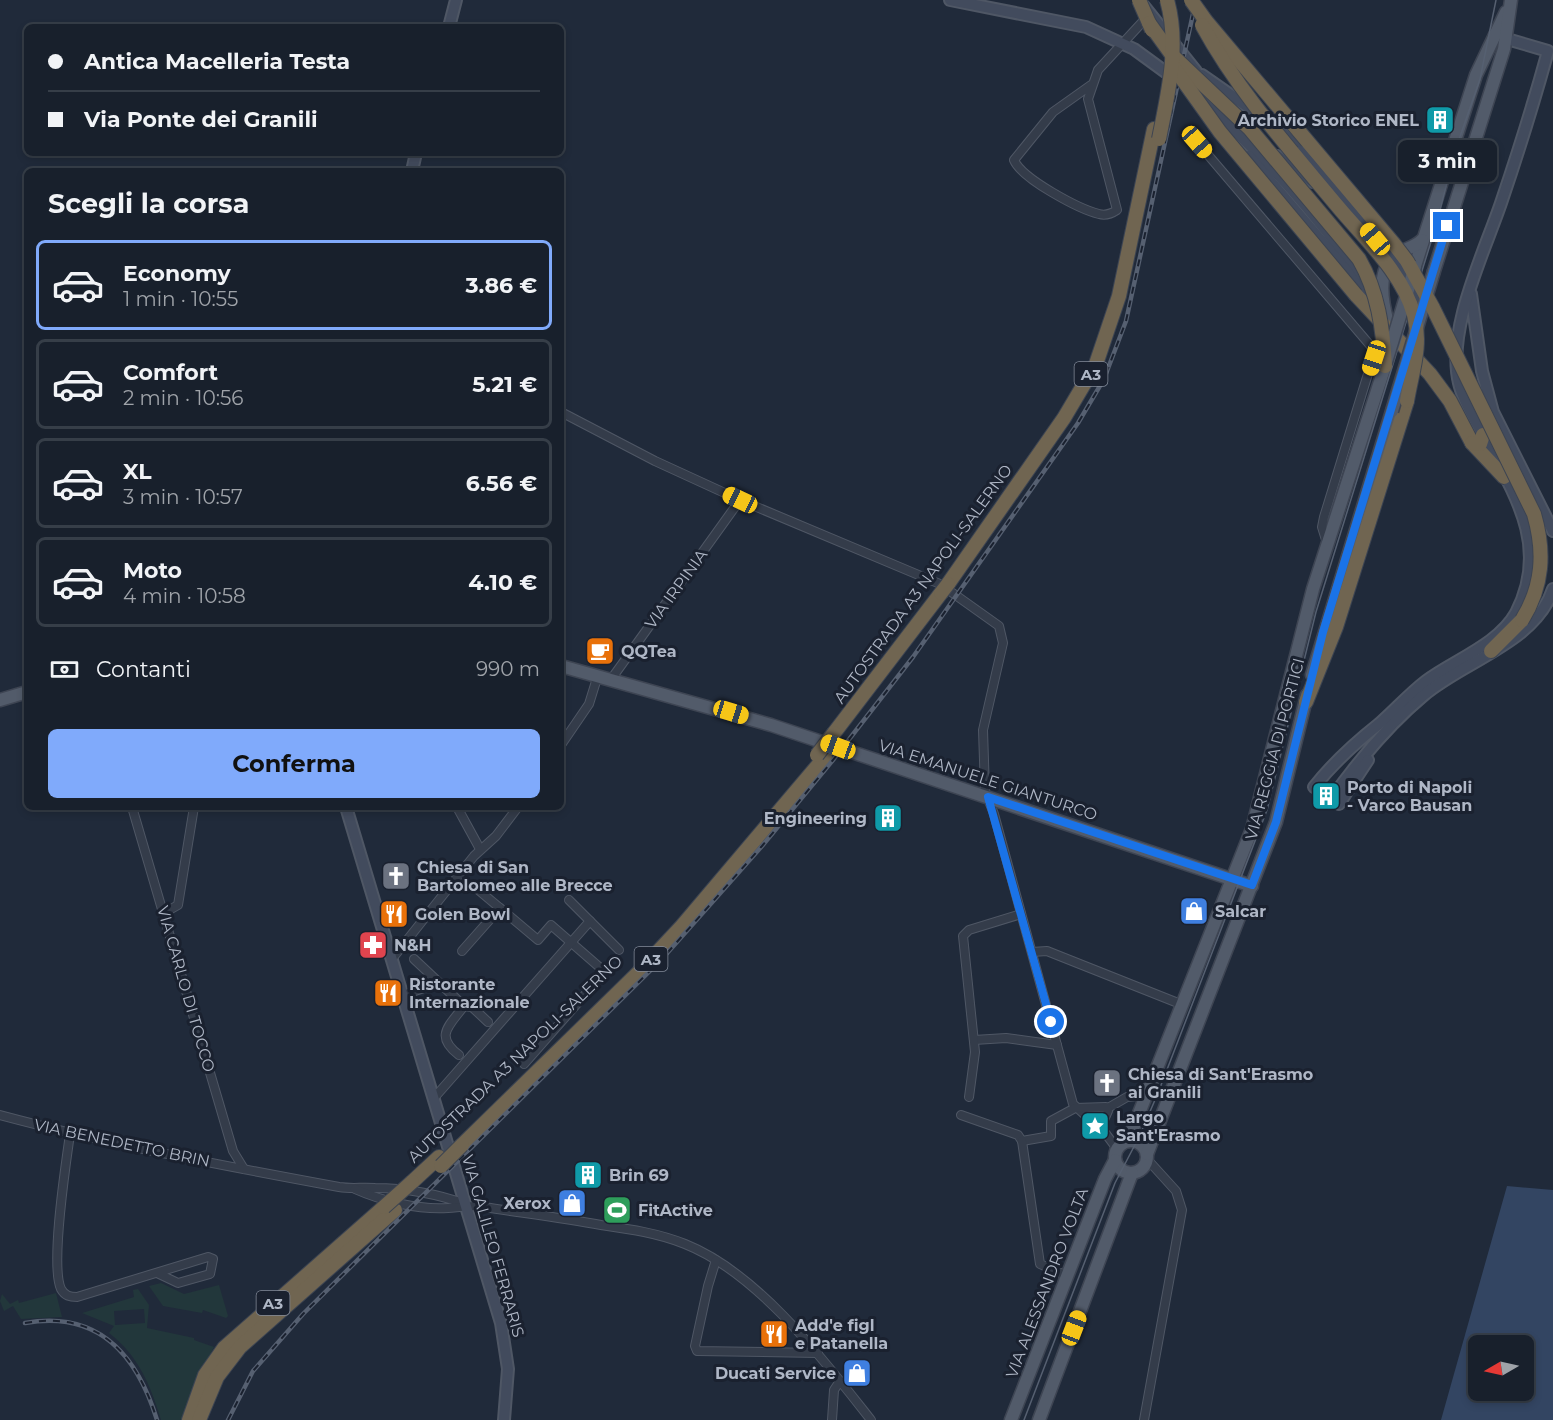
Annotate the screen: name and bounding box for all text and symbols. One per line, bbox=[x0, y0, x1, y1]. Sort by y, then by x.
text: Antica Macelleria Testa bbox=[84, 48, 350, 75]
building icon: Archivio Storico ENEL bbox=[1424, 104, 1456, 136]
text: Via Ponte dei Granili bbox=[84, 106, 318, 133]
place label: Archivio Storico ENEL bbox=[1237, 111, 1419, 130]
car bbox=[1178, 123, 1216, 161]
callout: 3 min bbox=[1398, 139, 1496, 181]
text: 3 min bbox=[1418, 149, 1477, 173]
text: Scegli la corsa bbox=[48, 187, 249, 220]
route end bbox=[1433, 212, 1460, 239]
car bbox=[1357, 219, 1393, 259]
icon: car bbox=[51, 258, 105, 312]
text: Economy bbox=[123, 260, 231, 287]
text: 3.86 € bbox=[465, 272, 537, 299]
text: 1 min · 10:55 bbox=[123, 287, 238, 311]
car bbox=[1360, 338, 1388, 378]
icon: car bbox=[51, 357, 105, 411]
text: Comfort bbox=[123, 359, 218, 386]
road number: A3 bbox=[1074, 362, 1108, 386]
text: 5.21 € bbox=[472, 371, 537, 398]
text: 2 min · 10:56 bbox=[123, 386, 243, 410]
icon: car bbox=[51, 456, 105, 510]
text: XL bbox=[123, 458, 152, 485]
street label: AUTOSTRADA A3 NAPOLI-SALERNO bbox=[830, 461, 1016, 707]
text: 6.56 € bbox=[466, 470, 537, 497]
car bbox=[720, 484, 760, 516]
text: 3 min · 10:57 bbox=[123, 485, 243, 509]
street label: VIA IRPINIA bbox=[641, 545, 711, 632]
icon: car bbox=[51, 555, 105, 609]
text: Moto bbox=[123, 557, 182, 584]
text: 4.10 € bbox=[468, 569, 537, 596]
text: 4 min · 10:58 bbox=[123, 584, 246, 608]
cafe icon: QQTea bbox=[584, 635, 616, 667]
place label: QQTea bbox=[621, 642, 677, 661]
icon: cash bbox=[48, 653, 81, 686]
text: Contanti bbox=[96, 656, 191, 683]
street label: VIA REGGIA DI PORTICI bbox=[1242, 656, 1308, 842]
text: 990 m bbox=[476, 657, 540, 681]
car bbox=[711, 698, 751, 726]
button: Conferma bbox=[48, 729, 540, 798]
car bbox=[818, 732, 858, 762]
street label: VIA EMANUELE GIANTURCO bbox=[876, 736, 1100, 824]
place label: Porto di Napoli - Varco Bausan bbox=[1347, 778, 1472, 815]
building icon: Porto di Napoli - Varco Bausan bbox=[1310, 780, 1342, 812]
building icon: Engineering bbox=[872, 802, 904, 834]
place label: Engineering bbox=[764, 809, 867, 828]
place label: Chiesa di San Bartolomeo alle Brecce bbox=[417, 858, 613, 895]
church icon: Chiesa di San Bartolomeo alle Brecce bbox=[380, 860, 412, 892]
shop icon: Salcar bbox=[1178, 895, 1210, 927]
restaurant icon: Golen Bowl bbox=[378, 898, 410, 930]
place label: Salcar bbox=[1215, 902, 1266, 921]
street label: VIA CARLO DI TOCCO bbox=[153, 904, 219, 1074]
place label: Golen Bowl bbox=[415, 905, 511, 924]
pharmacy icon: N&H bbox=[357, 929, 389, 961]
place label: N&H bbox=[394, 936, 432, 955]
road number: A3 bbox=[634, 947, 668, 971]
street label: AUTOSTRADA A3 NAPOLI-SALERNO bbox=[404, 951, 626, 1167]
place label: Ristorante Internazionale bbox=[409, 975, 530, 1012]
restaurant icon: Ristorante Internazionale bbox=[372, 977, 404, 1009]
route start bbox=[1037, 1008, 1064, 1035]
place label: Chiesa di Sant'Erasmo ai Granili bbox=[1128, 1065, 1313, 1102]
church icon: Chiesa di Sant'Erasmo ai Granili bbox=[1091, 1067, 1123, 1099]
place label: Largo Sant'Erasmo bbox=[1116, 1108, 1220, 1145]
place icon: Largo Sant'Erasmo bbox=[1079, 1110, 1111, 1142]
street label: VIA BENEDETTO BRIN bbox=[32, 1115, 212, 1171]
street label: VIA GALILEO FERRARIS bbox=[458, 1153, 528, 1340]
building icon: Brin 69 bbox=[572, 1159, 604, 1191]
place label: Brin 69 bbox=[609, 1166, 669, 1185]
street label: VIA ALESSANDRO VOLTA bbox=[1002, 1185, 1092, 1381]
shop icon: Xerox bbox=[556, 1187, 588, 1219]
place label: Xerox bbox=[503, 1194, 551, 1213]
sports icon: FitActive bbox=[601, 1194, 633, 1226]
place label: FitActive bbox=[638, 1201, 713, 1220]
road number: A3 bbox=[256, 1291, 290, 1315]
car bbox=[1059, 1308, 1089, 1348]
place label: Add'e figl e Patanella bbox=[794, 1316, 888, 1353]
restaurant icon: Add'e figl e Patanella bbox=[758, 1318, 790, 1350]
north arrow bbox=[1468, 1335, 1534, 1401]
map controls bbox=[1468, 1335, 1534, 1401]
shop icon: Ducati Service bbox=[841, 1357, 873, 1389]
place label: Ducati Service bbox=[715, 1364, 836, 1383]

